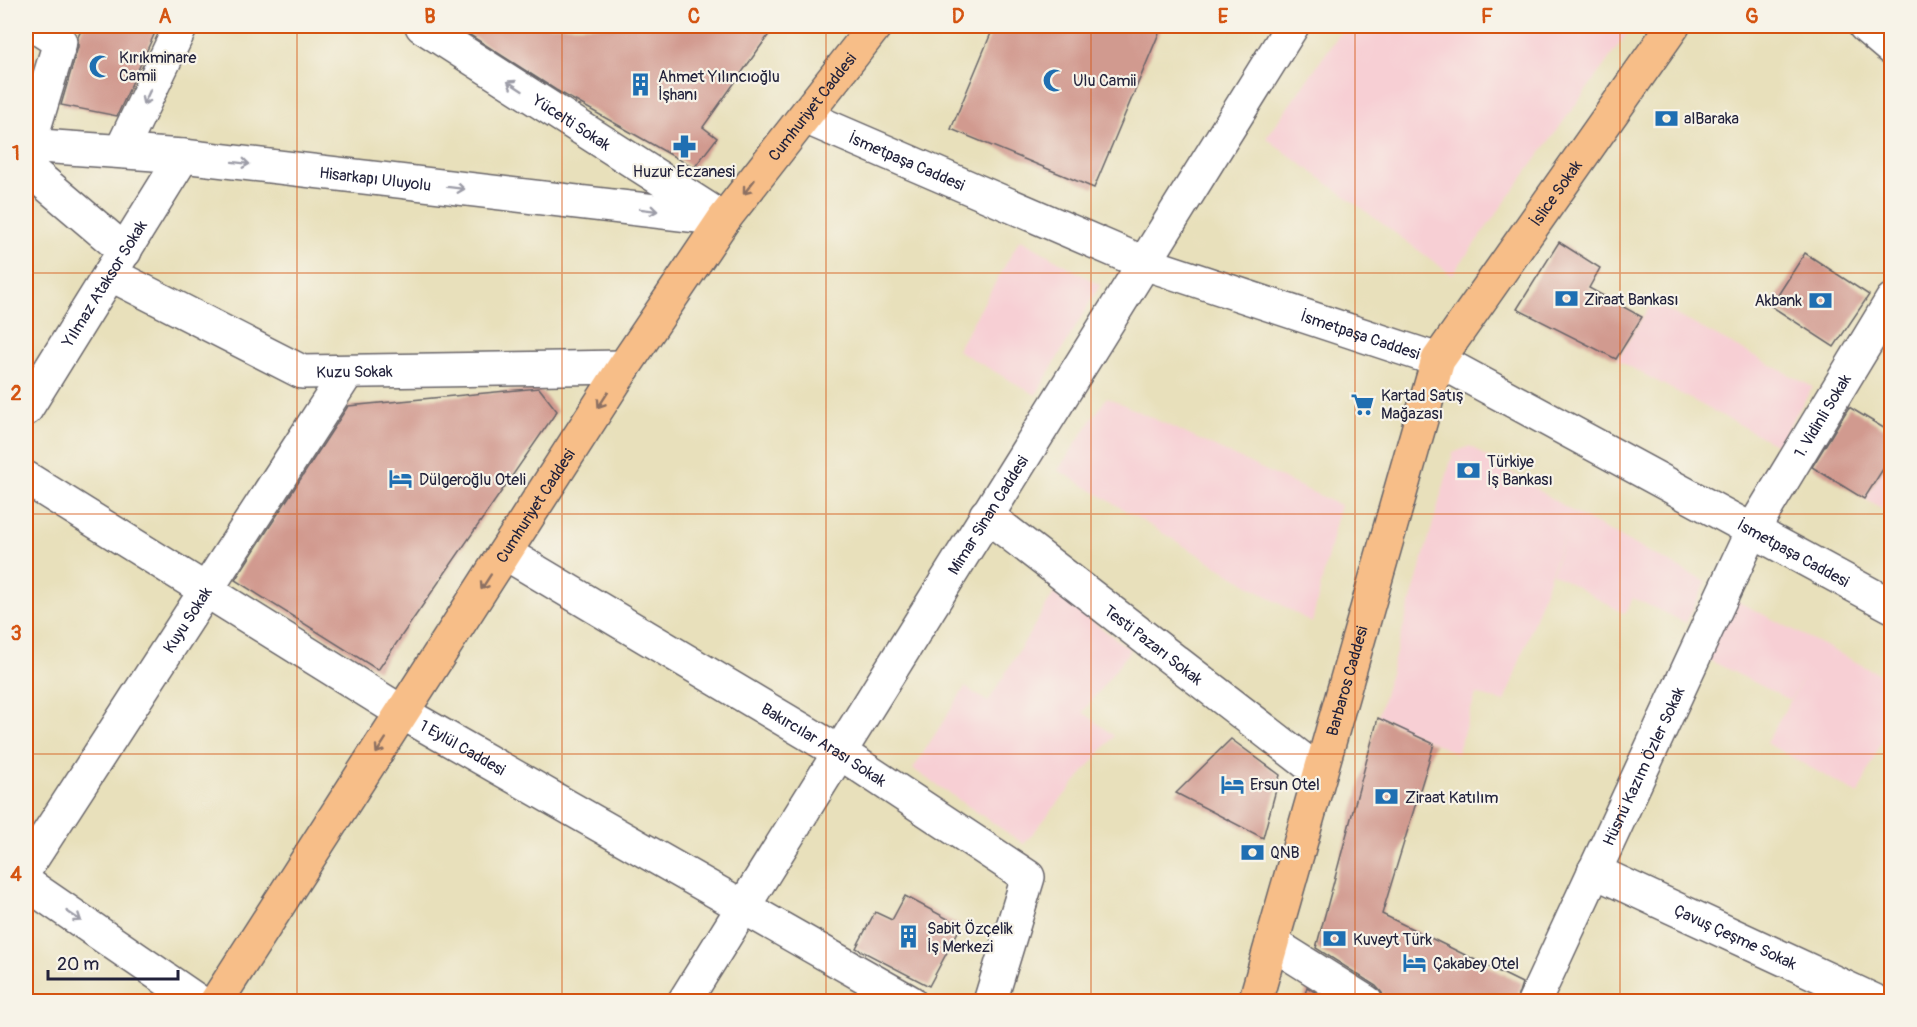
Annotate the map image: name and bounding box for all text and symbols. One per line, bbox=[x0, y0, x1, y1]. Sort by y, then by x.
text: A bbox=[159, 4, 172, 29]
text: B bbox=[424, 4, 436, 29]
text: C bbox=[688, 4, 700, 29]
text: D bbox=[952, 4, 965, 29]
text: E bbox=[1218, 4, 1229, 29]
text: F bbox=[1481, 4, 1493, 29]
text: G bbox=[1745, 4, 1759, 29]
place label: Kırıkminare Camii bbox=[119, 48, 196, 86]
street label: Cumhuriyet Caddesi bbox=[764, 49, 861, 165]
mosque icon: Kırıkminare Camii bbox=[88, 53, 114, 79]
place label: Ahmet Yılıncıoğlu İşhanı bbox=[658, 67, 780, 105]
mosque icon: Ulu Camii bbox=[1042, 67, 1068, 93]
place label: Ulu Camii bbox=[1073, 71, 1136, 91]
building icon: Ahmet Yılıncıoğlu İşhanı bbox=[627, 72, 653, 98]
one-way arrow bbox=[507, 79, 524, 92]
one-way arrow bbox=[140, 88, 152, 106]
street label: Yücelti Sokak bbox=[528, 90, 614, 155]
bank icon: alBaraka bbox=[1653, 105, 1679, 131]
place label: alBaraka bbox=[1684, 109, 1739, 129]
street label: İsmetpaşa Caddesi bbox=[845, 128, 968, 196]
pharmacy icon: Huzur Eczanesi bbox=[671, 133, 697, 159]
text: 1 bbox=[12, 141, 20, 166]
street label: İslice Sokak bbox=[1526, 156, 1587, 230]
one-way arrow bbox=[231, 157, 251, 168]
place label: Huzur Eczanesi bbox=[633, 162, 735, 182]
street label: Hisarkapı Uluyolu bbox=[318, 163, 432, 196]
one-way arrow bbox=[742, 179, 755, 195]
one-way arrow bbox=[445, 182, 465, 193]
one-way arrow bbox=[639, 205, 659, 216]
street label: Yılmaz Ataksor Sokak bbox=[57, 216, 152, 352]
bank icon: Ziraat Bankası bbox=[1553, 286, 1579, 312]
bank icon: Akbank bbox=[1807, 287, 1833, 313]
place label: Ziraat Bankası bbox=[1584, 290, 1678, 310]
place label: Akbank bbox=[1754, 291, 1802, 311]
street label: İsmetpaşa Caddesi bbox=[1298, 306, 1422, 364]
street label: Kuzu Sokak bbox=[316, 362, 393, 383]
street label: 1. Vidinli Sokak bbox=[1790, 370, 1856, 462]
text: 2 bbox=[10, 381, 22, 406]
place label: Kartad Satış Mağazası bbox=[1381, 386, 1463, 424]
one-way arrow bbox=[596, 391, 608, 408]
supermarket icon: Kartad Satış Mağazası bbox=[1350, 391, 1376, 417]
street label: Cumhuriyet Caddesi bbox=[492, 445, 580, 567]
street label: Mimar Sinan Caddesi bbox=[944, 452, 1033, 579]
place label: Türkiye İş Bankası bbox=[1487, 452, 1553, 490]
bank icon: Türkiye İş Bankası bbox=[1456, 457, 1482, 483]
hotel icon: Dülgeroğlu Oteli bbox=[388, 466, 414, 492]
place label: Dülgeroğlu Oteli bbox=[419, 470, 526, 490]
street label: İsmetpaşa Caddesi bbox=[1734, 515, 1853, 592]
one-way arrow bbox=[480, 573, 492, 590]
street label: Kuyu Sokak bbox=[159, 583, 217, 657]
street label: Testi Pazarı Sokak bbox=[1100, 601, 1207, 690]
text: 3 bbox=[10, 621, 22, 646]
street label: Barbaros Caddesi bbox=[1322, 624, 1373, 738]
street label: Hüsnü Kazım Özler Sokak bbox=[1599, 684, 1690, 849]
street label: Bakırcılar Arası Sokak bbox=[757, 699, 890, 792]
street label: 1 Eylül Caddesi bbox=[416, 716, 509, 780]
one-way arrow bbox=[375, 737, 387, 754]
hotel icon: Ersun Otel bbox=[1219, 771, 1245, 797]
place label: Ersun Otel bbox=[1250, 775, 1320, 795]
bank icon: Ziraat Katılım bbox=[1374, 784, 1400, 810]
place label: Ziraat Katılım bbox=[1405, 788, 1498, 808]
bank icon: QNB bbox=[1239, 839, 1265, 865]
place label: QNB bbox=[1270, 843, 1300, 863]
text: 4 bbox=[10, 862, 22, 887]
street label: Çavuş Çeşme Sokak bbox=[1671, 900, 1800, 975]
one-way arrow bbox=[65, 910, 81, 922]
place label: Sabit Özçelik İş Merkezi bbox=[927, 919, 1013, 957]
building icon: Sabit Özçelik İş Merkezi bbox=[896, 924, 922, 950]
bank icon: Kuveyt Türk bbox=[1322, 926, 1348, 952]
place label: Kuveyt Türk bbox=[1353, 930, 1432, 950]
scale bar bbox=[48, 943, 178, 981]
hotel icon: Çakabey Otel bbox=[1402, 950, 1428, 976]
text: 20 m bbox=[57, 953, 99, 976]
place label: Çakabey Otel bbox=[1433, 954, 1519, 974]

